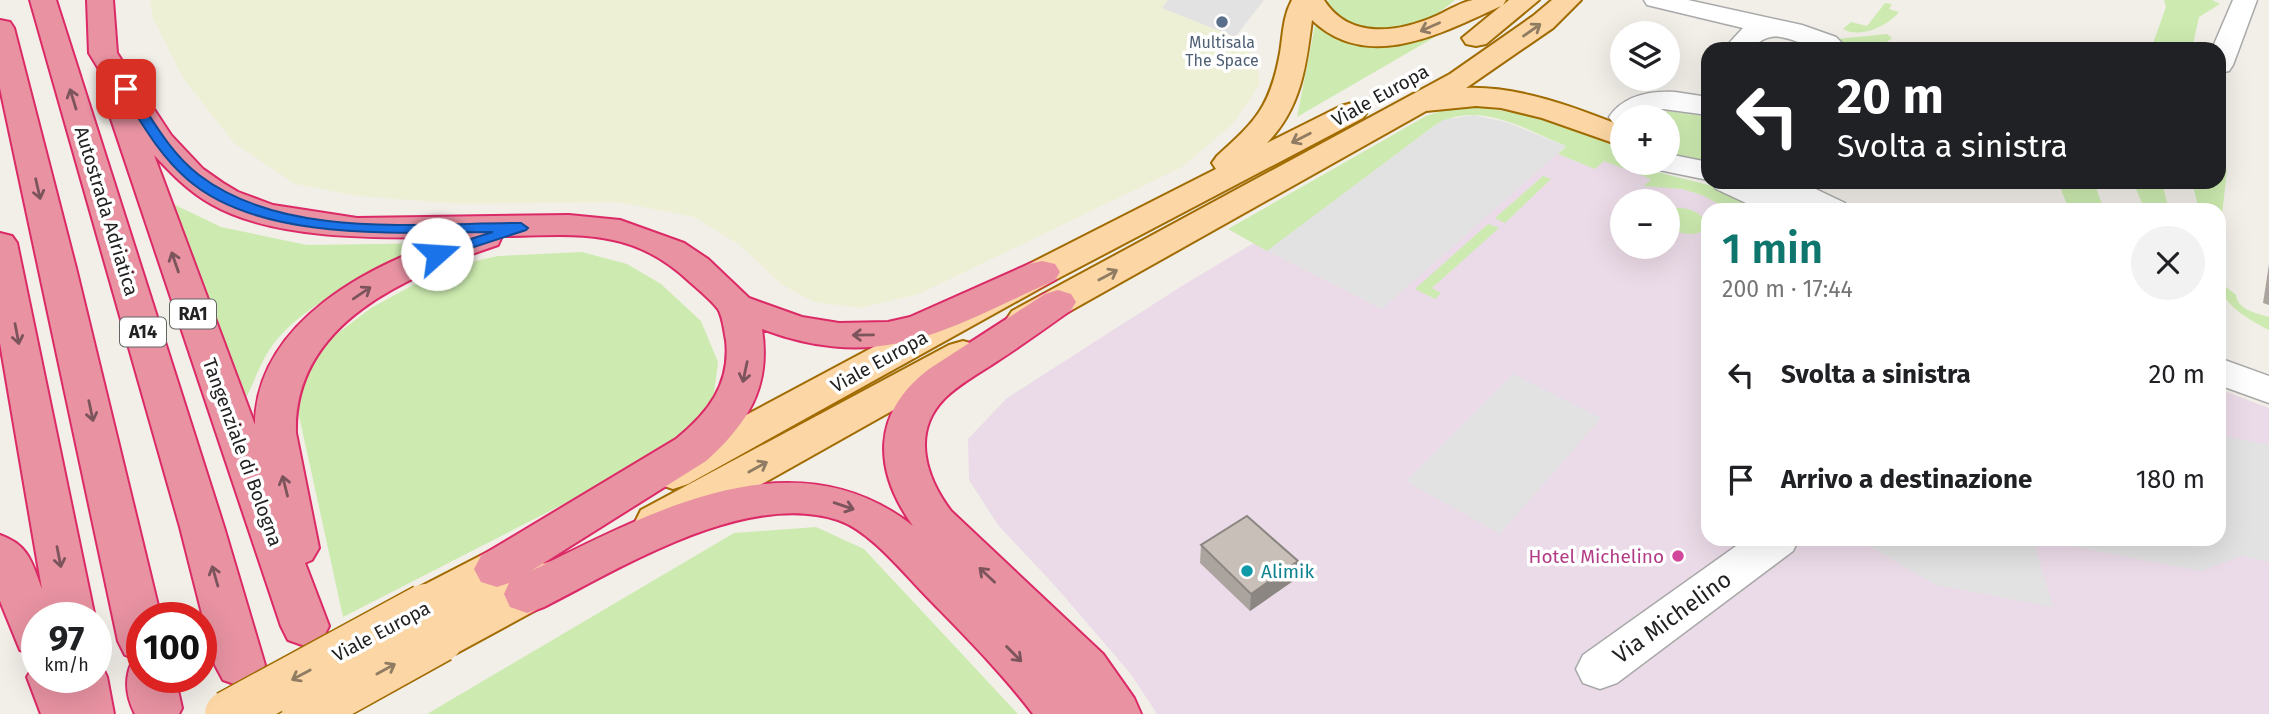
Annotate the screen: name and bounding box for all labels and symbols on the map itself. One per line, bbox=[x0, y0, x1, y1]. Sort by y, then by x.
marker: Multisala The Space bbox=[1214, 14, 1230, 30]
one-way arrow bbox=[1420, 21, 1441, 34]
one-way arrow bbox=[1522, 23, 1541, 37]
place label: Multisala The Space bbox=[1185, 33, 1259, 70]
pin bbox=[96, 59, 156, 119]
street label: Viale Europa bbox=[1328, 59, 1433, 131]
one-way arrow bbox=[65, 89, 78, 111]
street label: Autostrada Adriatica bbox=[70, 124, 143, 299]
one-way arrow bbox=[1291, 132, 1312, 145]
one-way arrow bbox=[33, 178, 46, 200]
position arrow bbox=[400, 217, 474, 291]
one-way arrow bbox=[168, 252, 180, 274]
one-way arrow bbox=[1097, 268, 1118, 281]
one-way arrow bbox=[352, 285, 371, 300]
road number: RA1 bbox=[170, 300, 216, 328]
road number: A14 bbox=[120, 318, 166, 346]
one-way arrow bbox=[11, 322, 24, 345]
street label: Viale Europa bbox=[827, 325, 932, 397]
one-way arrow bbox=[852, 328, 875, 342]
street label: Tangenziale di Bologna bbox=[198, 355, 287, 549]
one-way arrow bbox=[737, 360, 751, 383]
one-way arrow bbox=[85, 399, 98, 422]
one-way arrow bbox=[748, 460, 768, 474]
one-way arrow bbox=[278, 475, 291, 498]
one-way arrow bbox=[832, 501, 854, 513]
one-way arrow bbox=[53, 545, 67, 568]
place label: Hotel Michelino bbox=[1529, 545, 1664, 568]
marker: Hotel Michelino bbox=[1670, 548, 1686, 564]
place label: Alimik bbox=[1261, 560, 1314, 583]
marker: Alimik bbox=[1239, 563, 1255, 579]
one-way arrow bbox=[208, 565, 221, 587]
street label: Via Michelino bbox=[1607, 565, 1737, 669]
one-way arrow bbox=[979, 567, 996, 584]
street label: Viale Europa bbox=[329, 596, 434, 667]
speed limit sign: 100 bbox=[126, 602, 217, 693]
one-way arrow bbox=[1005, 646, 1022, 663]
one-way arrow bbox=[375, 662, 396, 675]
one-way arrow bbox=[291, 668, 311, 682]

